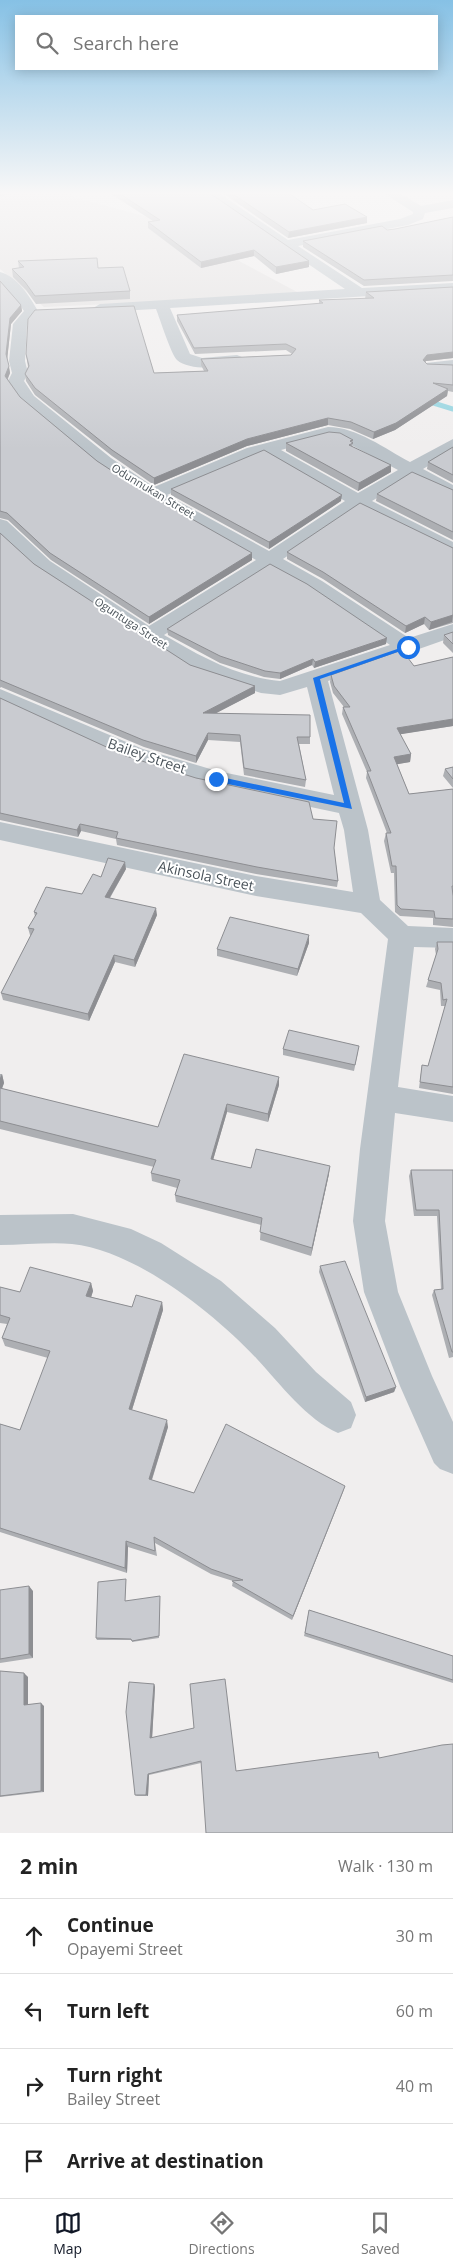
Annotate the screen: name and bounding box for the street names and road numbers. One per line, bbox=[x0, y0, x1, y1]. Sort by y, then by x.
street label: Odunnukan Street bbox=[109, 460, 198, 521]
street label: Oguntuga Street bbox=[92, 593, 171, 652]
street label: Bailey Street bbox=[106, 733, 189, 778]
street label: Akinsola Street bbox=[156, 856, 256, 895]

